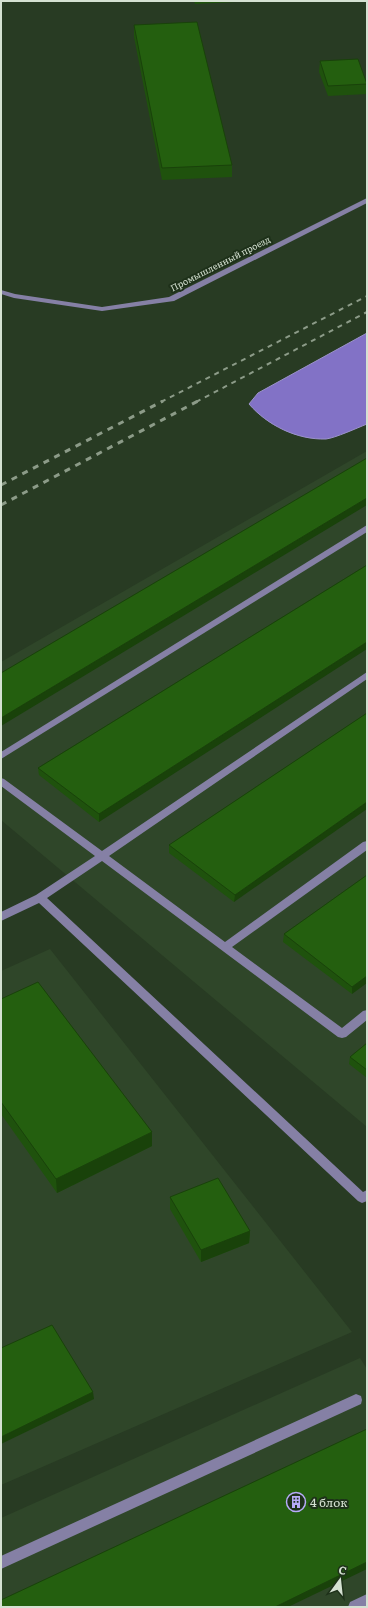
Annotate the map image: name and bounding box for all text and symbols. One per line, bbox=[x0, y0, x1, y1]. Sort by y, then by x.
street label: Промышленный проезд bbox=[168, 232, 272, 294]
building icon: 4 блок bbox=[285, 1491, 307, 1513]
place label: 4 блок bbox=[310, 1493, 347, 1511]
north arrow bbox=[320, 1560, 360, 1600]
text: С bbox=[337, 1561, 349, 1578]

